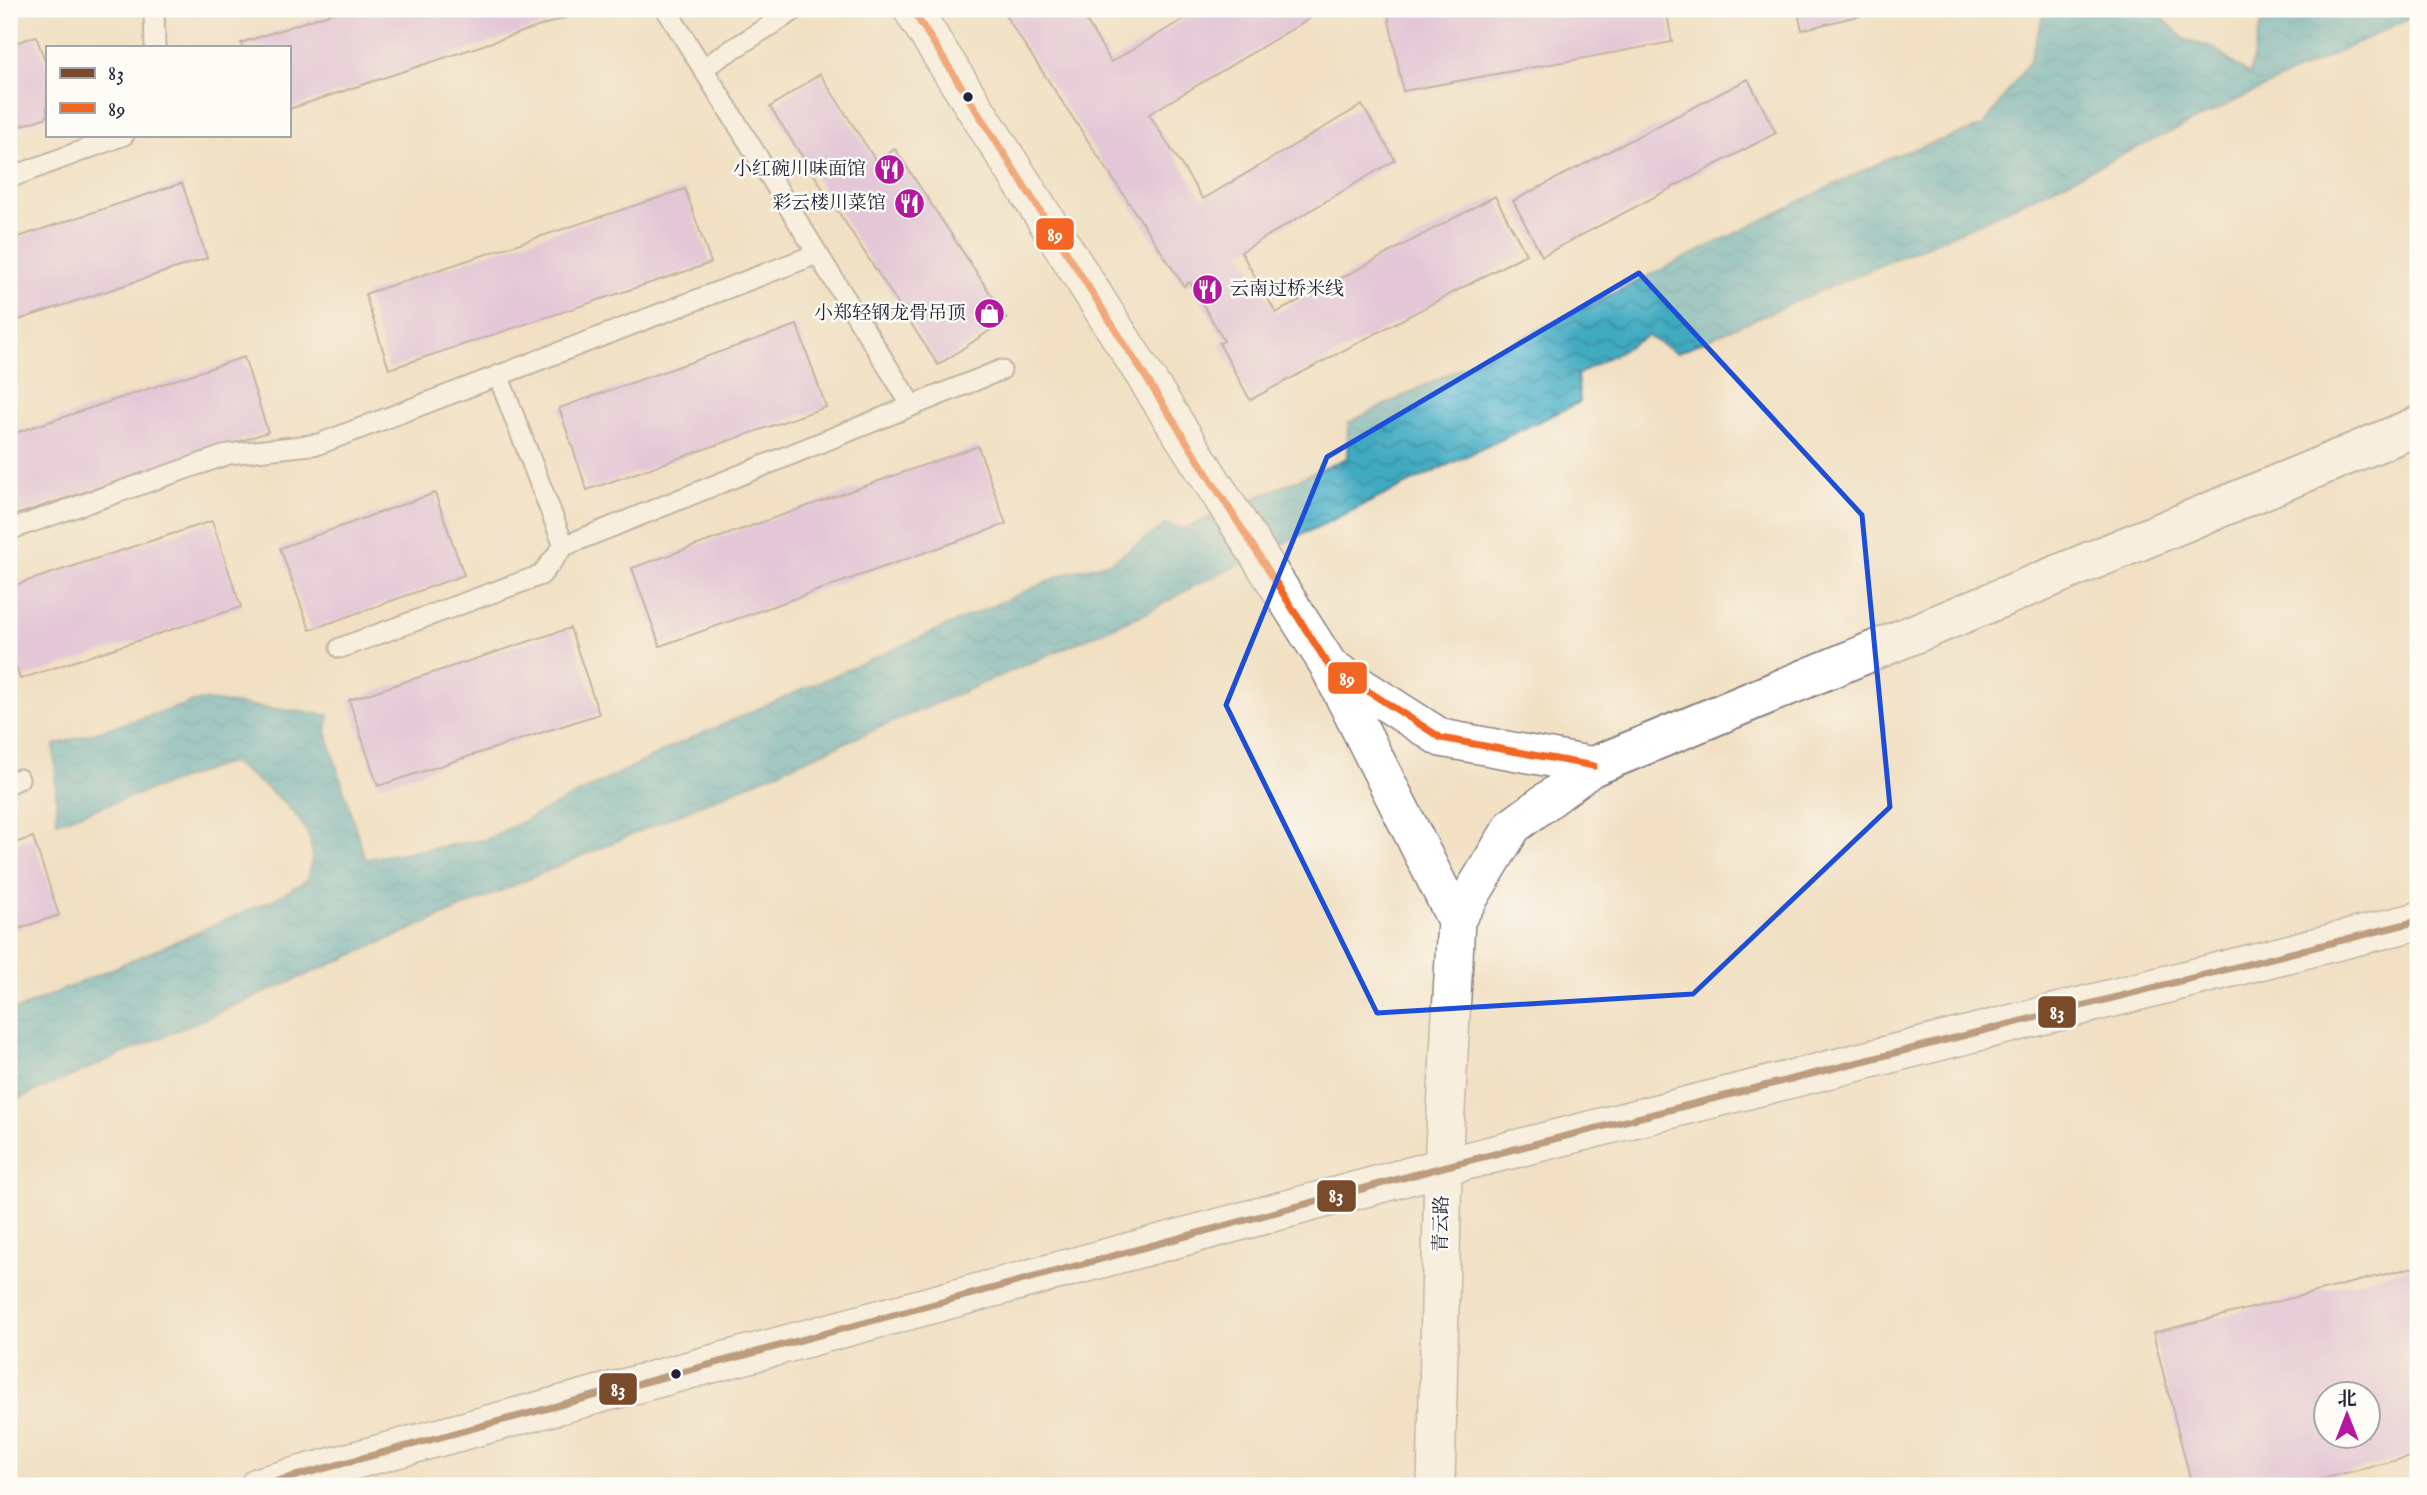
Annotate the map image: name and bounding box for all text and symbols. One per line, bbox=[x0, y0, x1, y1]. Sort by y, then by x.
legend bbox=[46, 46, 290, 136]
text: 83 bbox=[108, 61, 124, 88]
unlabelled marker bbox=[961, 90, 975, 104]
text: 89 bbox=[108, 97, 125, 124]
restaurant icon: 小红碗川味面馆 bbox=[872, 153, 906, 187]
place label: 小红碗川味面馆 bbox=[733, 158, 866, 182]
restaurant icon: 彩云楼川菜馆 bbox=[892, 187, 926, 221]
place label: 彩云楼川菜馆 bbox=[772, 192, 886, 216]
line badge: 89 bbox=[1035, 217, 1075, 251]
text: 89 bbox=[1047, 224, 1063, 248]
restaurant icon: 云南过桥米线 bbox=[1190, 273, 1224, 307]
place label: 云南过桥米线 bbox=[1230, 278, 1344, 302]
shop icon: 小郑轻钢龙骨吊顶 bbox=[972, 297, 1006, 331]
place label: 小郑轻钢龙骨吊顶 bbox=[814, 302, 966, 326]
line badge: 89 bbox=[1327, 661, 1368, 695]
text: 89 bbox=[1339, 668, 1355, 692]
line badge: 83 bbox=[2037, 995, 2077, 1029]
text: 83 bbox=[2050, 1002, 2064, 1026]
line badge: 83 bbox=[1316, 1179, 1357, 1213]
text: 83 bbox=[1329, 1185, 1343, 1209]
street label: 青云路 bbox=[1430, 1195, 1454, 1253]
unlabelled marker bbox=[669, 1367, 683, 1381]
line badge: 83 bbox=[598, 1372, 638, 1406]
text: 83 bbox=[611, 1379, 625, 1403]
north arrow bbox=[2312, 1380, 2382, 1450]
text: 北 bbox=[2337, 1388, 2357, 1412]

